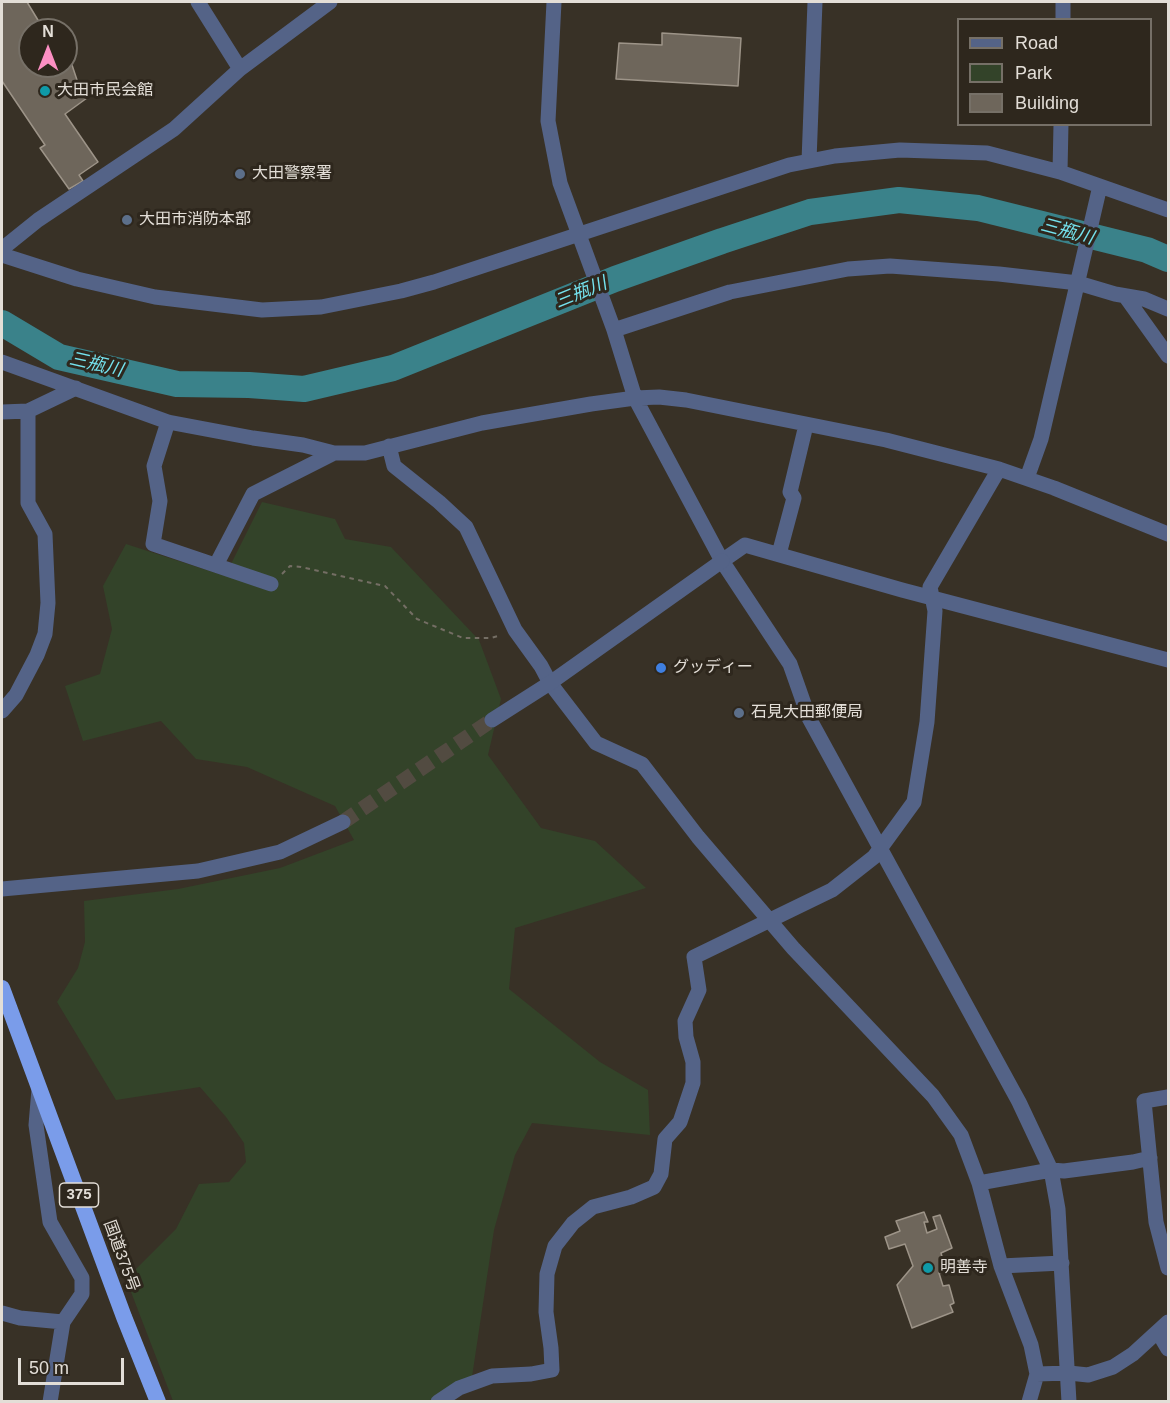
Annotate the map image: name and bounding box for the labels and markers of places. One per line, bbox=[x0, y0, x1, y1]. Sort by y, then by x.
place label: 大田市民会館 bbox=[57, 81, 153, 101]
marker: 大田市民会館 bbox=[38, 84, 52, 98]
place label: 大田警察署 bbox=[252, 164, 332, 184]
marker: 大田警察署 bbox=[233, 167, 247, 181]
place label: 大田市消防本部 bbox=[139, 210, 251, 230]
marker: 大田市消防本部 bbox=[120, 213, 134, 227]
place label: グッディー bbox=[673, 658, 753, 678]
marker: グッディー bbox=[654, 661, 668, 675]
place label: 石見大田郵便局 bbox=[751, 703, 863, 723]
marker: 石見大田郵便局 bbox=[732, 706, 746, 720]
place label: 明善寺 bbox=[940, 1258, 988, 1278]
marker: 明善寺 bbox=[921, 1261, 935, 1275]

